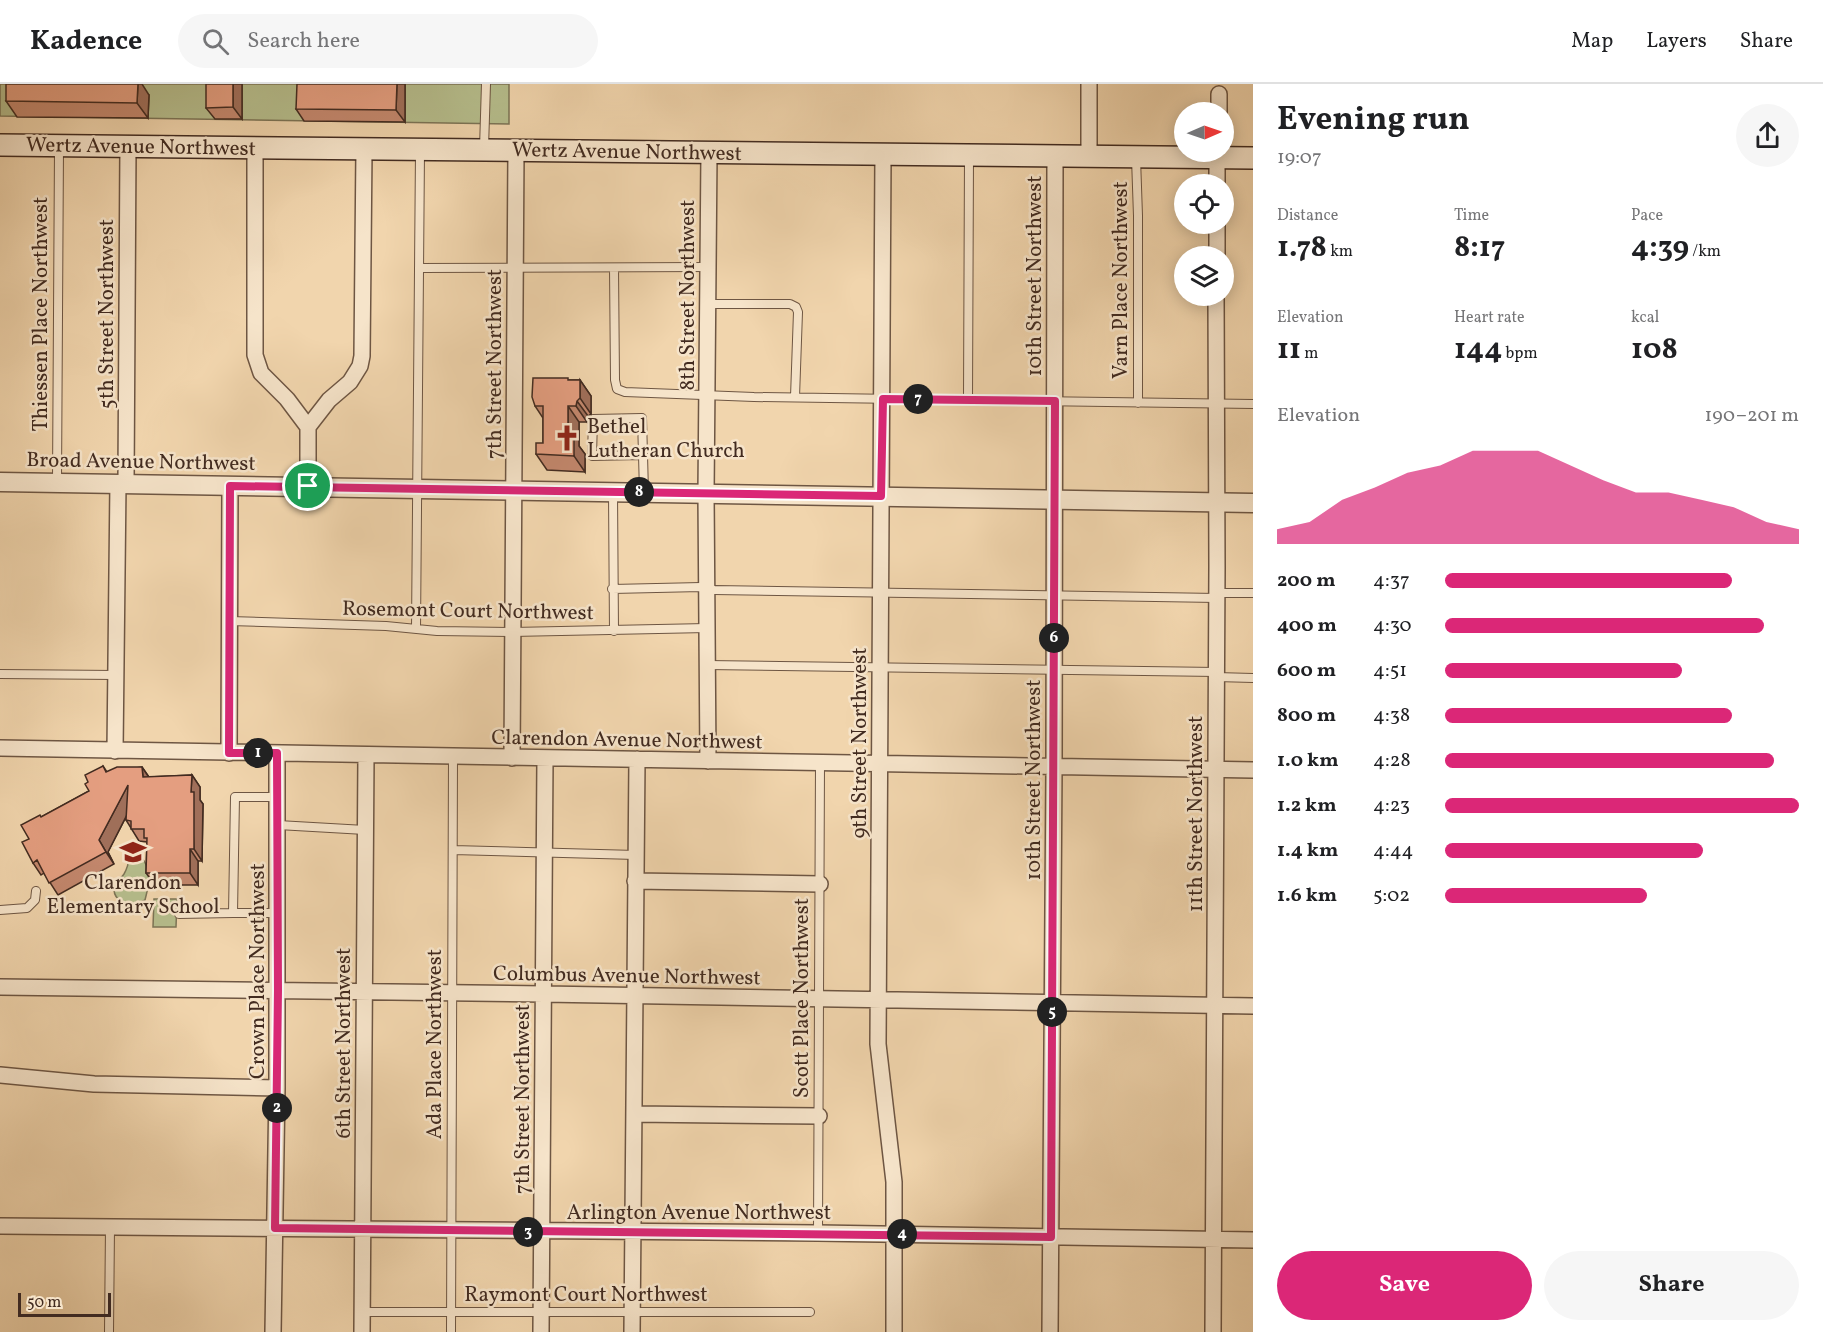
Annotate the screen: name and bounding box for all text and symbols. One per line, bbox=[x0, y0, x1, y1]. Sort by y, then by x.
search box bbox=[178, 14, 598, 68]
text: Kadence bbox=[30, 22, 142, 61]
icon: search bbox=[199, 25, 232, 58]
text: Search here bbox=[247, 26, 360, 57]
text: Map bbox=[1571, 27, 1613, 56]
text: Layers bbox=[1646, 27, 1707, 56]
text: Share bbox=[1740, 27, 1793, 56]
text: Evening run bbox=[1277, 98, 1470, 144]
north arrow bbox=[1174, 102, 1234, 162]
map controls bbox=[1174, 102, 1234, 306]
button: share bbox=[1736, 104, 1799, 167]
street label: Wertz Avenue Northwest bbox=[26, 131, 256, 164]
street label: Wertz Avenue Northwest bbox=[512, 136, 742, 169]
text: 19:07 bbox=[1277, 144, 1322, 172]
button: locate bbox=[1174, 174, 1234, 234]
street label: 10th Street Northwest bbox=[1021, 175, 1050, 377]
street label: Varn Place Northwest bbox=[1107, 181, 1136, 379]
street label: Thiessen Place Northwest bbox=[27, 197, 56, 431]
street label: 8th Street Northwest bbox=[674, 200, 703, 390]
text: Distance bbox=[1277, 205, 1338, 227]
text: Time bbox=[1454, 205, 1489, 227]
text: Pace bbox=[1631, 205, 1663, 227]
street label: 5th Street Northwest bbox=[93, 219, 122, 409]
text: 1.78 bbox=[1277, 227, 1327, 269]
text: 8:17 bbox=[1454, 227, 1505, 269]
text: 4:39 bbox=[1631, 227, 1689, 269]
text: km bbox=[1327, 241, 1353, 263]
text: /km bbox=[1689, 241, 1721, 263]
button: layers bbox=[1174, 246, 1234, 306]
street label: 7th Street Northwest bbox=[481, 269, 510, 459]
text: Elevation bbox=[1277, 307, 1344, 329]
text: Heart rate bbox=[1454, 307, 1525, 329]
text: kcal bbox=[1631, 307, 1659, 329]
text: 11 bbox=[1277, 329, 1301, 371]
text: 144 bbox=[1454, 329, 1502, 371]
text: 108 bbox=[1631, 329, 1678, 371]
text: m bbox=[1301, 343, 1319, 365]
text: bpm bbox=[1502, 343, 1538, 365]
pin: 7 bbox=[903, 384, 933, 414]
text: 7 bbox=[914, 388, 922, 410]
text: Elevation bbox=[1277, 402, 1360, 430]
text: 190–201 m bbox=[1705, 402, 1799, 430]
place label: Bethel Lutheran Church bbox=[587, 413, 745, 466]
church icon: Bethel Lutheran Church bbox=[552, 423, 582, 453]
street label: Broad Avenue Northwest bbox=[26, 446, 256, 479]
pin bbox=[282, 460, 333, 511]
icon: arrive bbox=[291, 469, 324, 502]
pin: 8 bbox=[624, 477, 654, 507]
text: 8 bbox=[635, 481, 643, 503]
text: 200 m bbox=[1277, 567, 1335, 595]
text: 4:37 bbox=[1373, 567, 1410, 595]
street label: Rosemont Court Northwest bbox=[342, 595, 594, 628]
text: 400 m bbox=[1277, 612, 1337, 640]
text: 4:30 bbox=[1373, 612, 1412, 640]
pin: 6 bbox=[1039, 623, 1069, 653]
text: 6 bbox=[1050, 627, 1058, 649]
street label: 9th Street Northwest bbox=[846, 647, 875, 839]
text: 600 m bbox=[1277, 657, 1336, 685]
text: 4:51 bbox=[1373, 657, 1407, 685]
street label: 10th Street Northwest bbox=[1020, 679, 1049, 881]
text: 800 m bbox=[1277, 702, 1336, 730]
text: 4:38 bbox=[1373, 702, 1410, 730]
street label: 11th Street Northwest bbox=[1182, 716, 1211, 912]
street label: Clarendon Avenue Northwest bbox=[491, 724, 763, 757]
pin: 1 bbox=[243, 738, 273, 768]
text: 1 bbox=[255, 742, 261, 764]
text: 1.0 km bbox=[1277, 747, 1339, 775]
text: 4:28 bbox=[1373, 747, 1411, 775]
text: 1.2 km bbox=[1277, 792, 1337, 820]
text: 4:23 bbox=[1373, 792, 1410, 820]
school or university icon: Clarendon Elementary School bbox=[118, 837, 148, 867]
text: 1.4 km bbox=[1277, 837, 1338, 865]
text: 4:44 bbox=[1373, 837, 1414, 865]
street label: Crown Place Northwest bbox=[244, 863, 273, 1079]
place label: Clarendon Elementary School bbox=[47, 869, 219, 922]
text: 1.6 km bbox=[1277, 882, 1337, 910]
text: 5:02 bbox=[1373, 882, 1410, 910]
street label: Scott Place Northwest bbox=[788, 898, 817, 1098]
street label: 6th Street Northwest bbox=[330, 948, 359, 1138]
street label: Ada Place Northwest bbox=[421, 949, 450, 1139]
street label: Columbus Avenue Northwest bbox=[493, 960, 761, 993]
pin: 5 bbox=[1037, 997, 1067, 1027]
text: 5 bbox=[1048, 1001, 1056, 1023]
street label: 7th Street Northwest bbox=[509, 1004, 538, 1194]
pin: 2 bbox=[262, 1093, 292, 1123]
text: 2 bbox=[273, 1097, 281, 1119]
street label: Arlington Avenue Northwest bbox=[567, 1199, 831, 1228]
pin: 3 bbox=[513, 1217, 543, 1247]
pin: 4 bbox=[887, 1219, 917, 1249]
text: 3 bbox=[524, 1221, 532, 1243]
text: 4 bbox=[897, 1223, 907, 1245]
button: Save bbox=[1277, 1251, 1532, 1320]
button: Share bbox=[1544, 1251, 1799, 1320]
street label: Raymont Court Northwest bbox=[464, 1281, 708, 1310]
scale bar bbox=[18, 1290, 111, 1318]
text: 50 m bbox=[27, 1292, 61, 1314]

